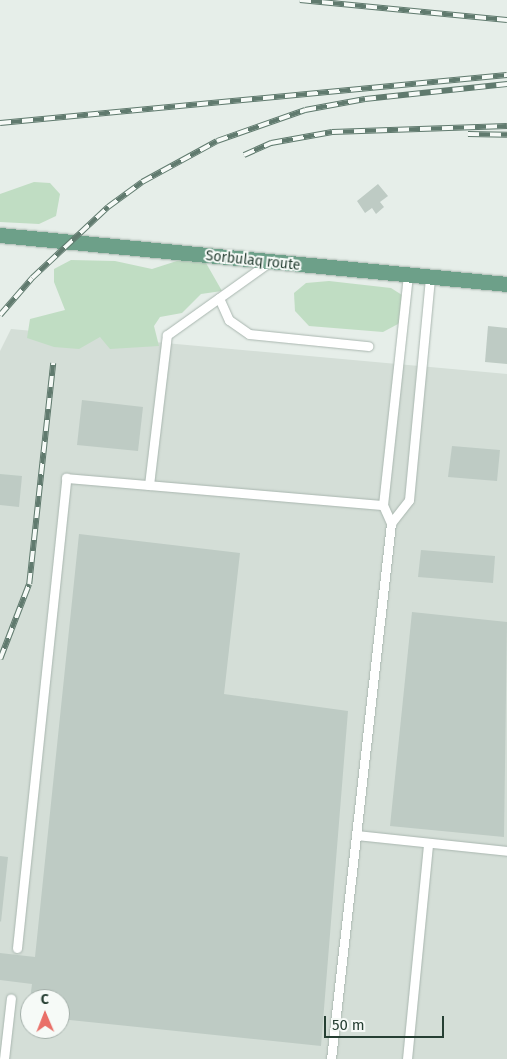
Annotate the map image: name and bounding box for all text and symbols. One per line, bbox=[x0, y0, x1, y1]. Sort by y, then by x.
street label: Sorbulaq route bbox=[205, 248, 301, 274]
north arrow bbox=[20, 989, 70, 1039]
text: С bbox=[41, 991, 49, 1008]
scale bar bbox=[327, 1006, 447, 1038]
text: 50 m bbox=[332, 1016, 365, 1034]

